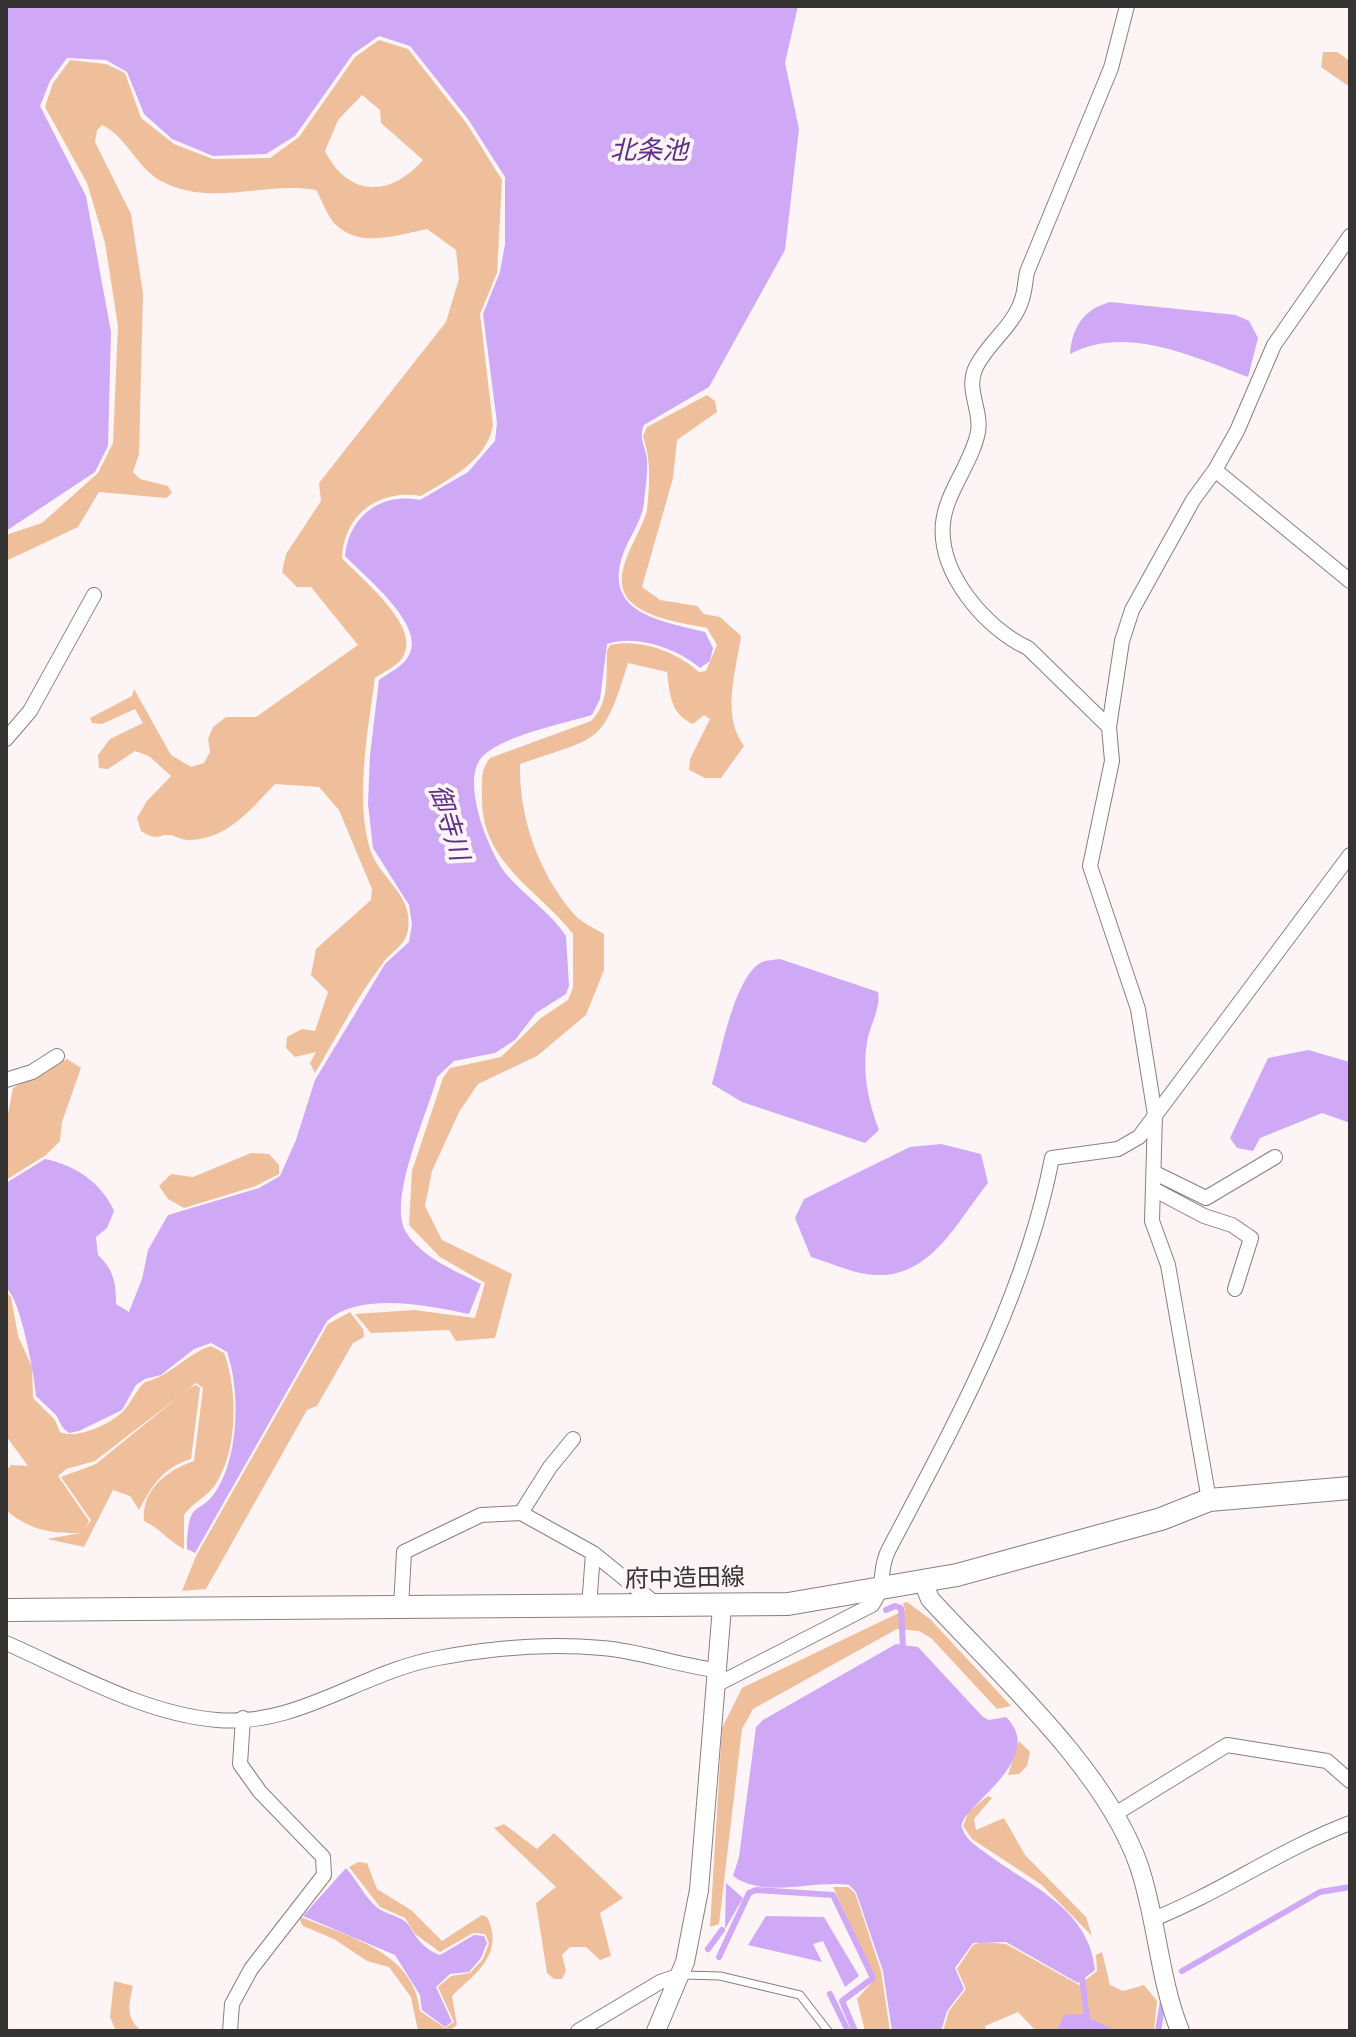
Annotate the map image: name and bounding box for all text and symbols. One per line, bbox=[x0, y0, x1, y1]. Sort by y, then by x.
water label: 北条池 bbox=[610, 136, 688, 168]
water label: 御寺川 bbox=[421, 781, 473, 865]
street label: 府中造田線 bbox=[625, 1565, 745, 1595]

